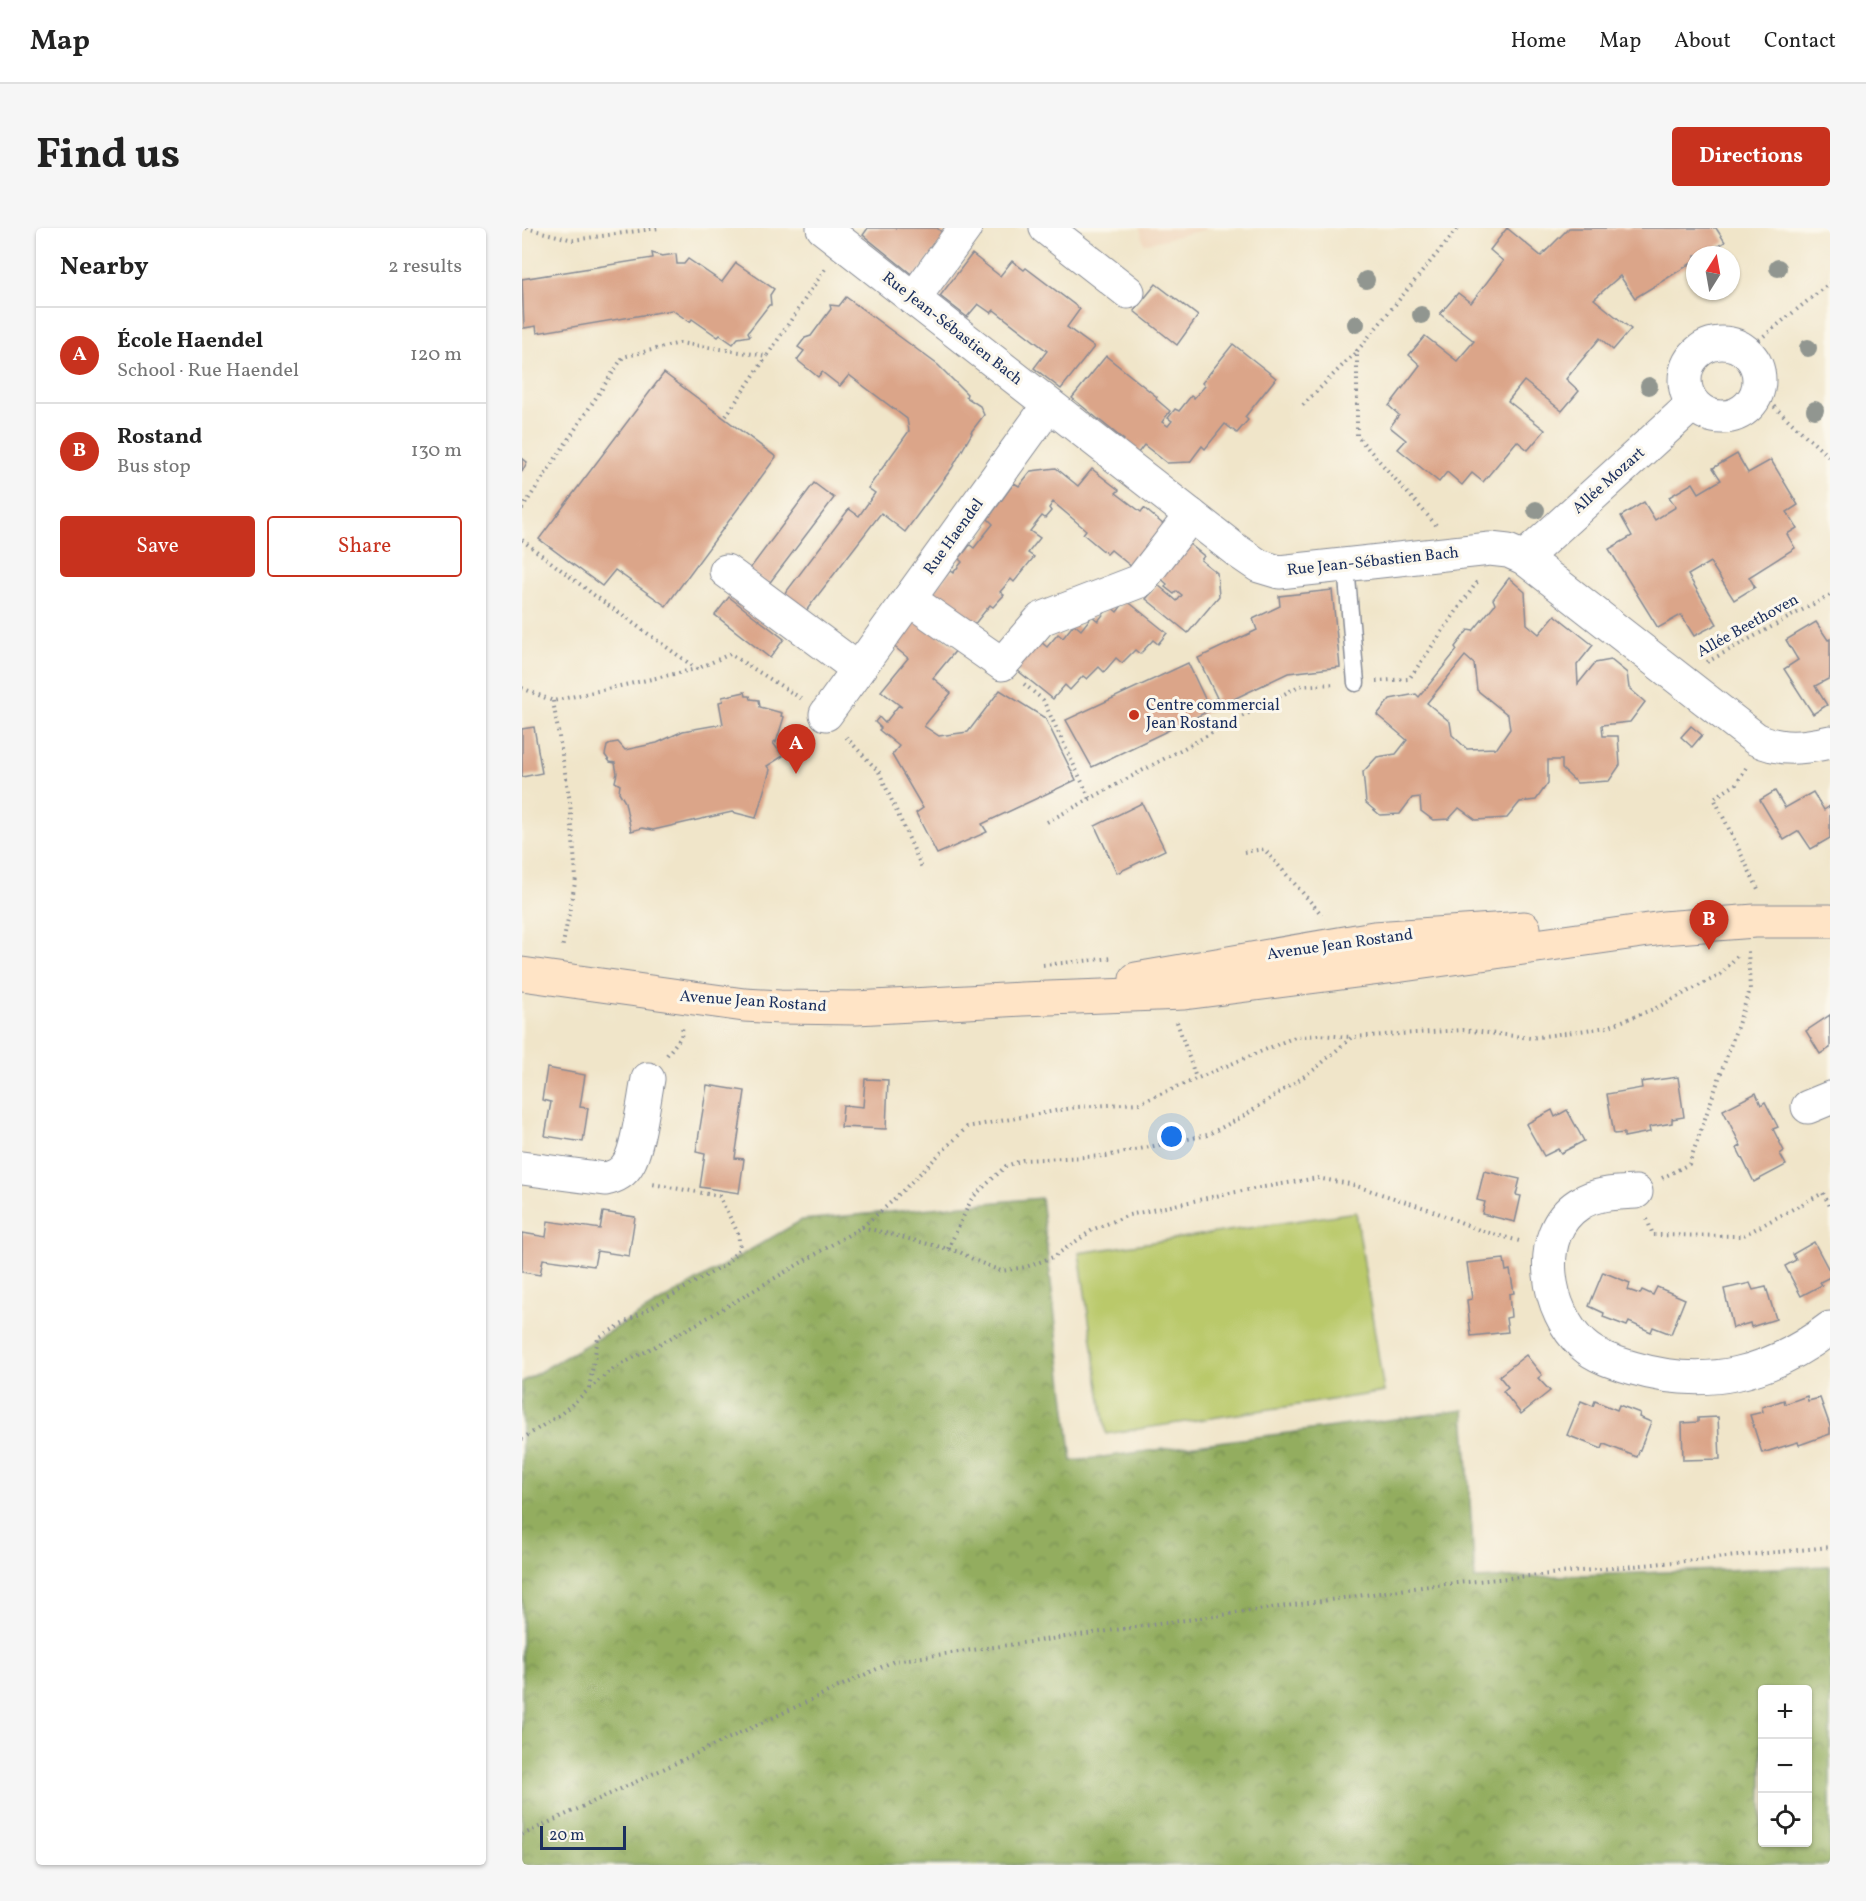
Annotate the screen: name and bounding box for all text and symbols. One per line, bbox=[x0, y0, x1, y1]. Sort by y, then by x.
text: Map bbox=[30, 22, 90, 61]
text: Home bbox=[1511, 27, 1566, 56]
text: Map bbox=[1599, 27, 1641, 56]
text: About bbox=[1674, 27, 1731, 56]
text: Contact bbox=[1764, 27, 1836, 56]
text: Find us bbox=[36, 127, 180, 186]
button: Directions bbox=[1672, 127, 1830, 186]
north arrow bbox=[1686, 246, 1740, 300]
text: Nearby bbox=[60, 249, 149, 285]
text: 2 results bbox=[388, 253, 462, 281]
street label: Rue Jean-Sébastien Bach bbox=[877, 267, 1027, 391]
text: École Haendel bbox=[117, 326, 263, 357]
text: A bbox=[72, 341, 87, 369]
text: 120 m bbox=[410, 341, 462, 369]
text: School · Rue Haendel bbox=[117, 357, 299, 385]
text: Rostand bbox=[117, 422, 202, 453]
text: B bbox=[73, 437, 86, 465]
text: 130 m bbox=[411, 437, 462, 465]
street label: Allée Mozart bbox=[1568, 442, 1650, 519]
text: Bus stop bbox=[117, 453, 191, 481]
street label: Rue Haendel bbox=[919, 494, 989, 580]
button: Save bbox=[60, 516, 255, 577]
button: Share bbox=[267, 516, 462, 577]
street label: Rue Jean-Sébastien Bach bbox=[1286, 542, 1460, 582]
street label: Allée Beethoven bbox=[1693, 589, 1803, 663]
place label: Centre commercial Jean Rostand bbox=[1146, 695, 1280, 735]
marker: Centre commercial Jean Rostand bbox=[1127, 708, 1141, 722]
pin: A bbox=[776, 724, 816, 774]
pin: B bbox=[1690, 900, 1728, 950]
street label: Avenue Jean Rostand bbox=[1266, 924, 1414, 966]
street label: Avenue Jean Rostand bbox=[679, 986, 827, 1018]
your location bbox=[1157, 1122, 1186, 1151]
map controls bbox=[1758, 1685, 1812, 1847]
button: + bbox=[1758, 1685, 1812, 1739]
button: − bbox=[1758, 1739, 1812, 1793]
button: locate bbox=[1758, 1793, 1812, 1847]
scale bar bbox=[540, 1823, 626, 1850]
text: 20 m bbox=[549, 1825, 584, 1847]

